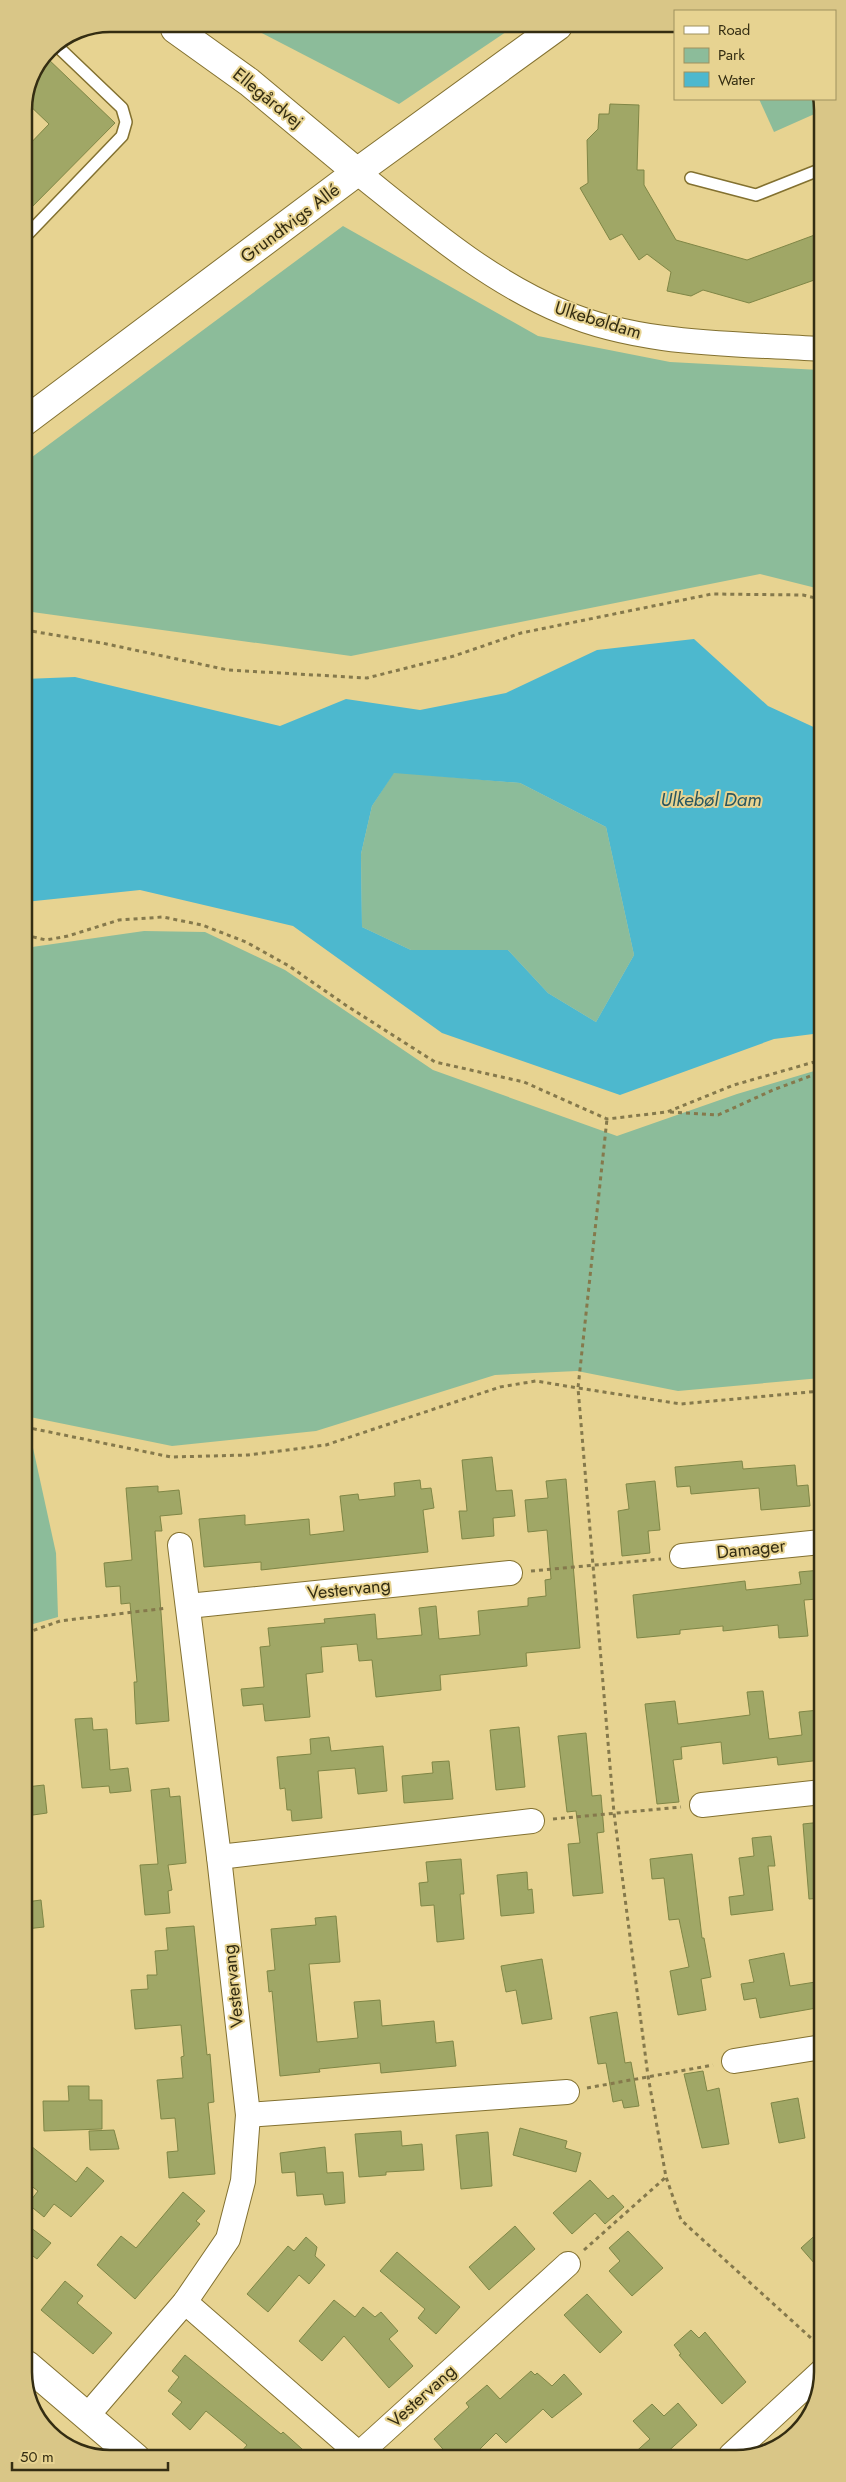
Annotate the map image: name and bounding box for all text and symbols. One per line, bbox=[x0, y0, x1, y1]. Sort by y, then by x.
legend bbox=[674, 10, 836, 100]
text: Road bbox=[718, 19, 750, 41]
text: Park bbox=[718, 44, 745, 66]
street label: Ellegårdvej bbox=[227, 61, 309, 135]
text: Water bbox=[718, 69, 756, 91]
street label: Grundtvigs Allé bbox=[235, 177, 345, 269]
street label: Ulkebøldam bbox=[551, 294, 645, 346]
water label: Ulkebøl Dam bbox=[660, 786, 762, 813]
street label: Damager bbox=[715, 1532, 788, 1566]
street label: Vestervang bbox=[306, 1572, 392, 1606]
street label: Vestervang bbox=[216, 1943, 250, 2029]
street label: Vestervang bbox=[382, 2358, 462, 2434]
scale bar bbox=[12, 2440, 169, 2472]
text: 50 m bbox=[20, 2446, 54, 2468]

